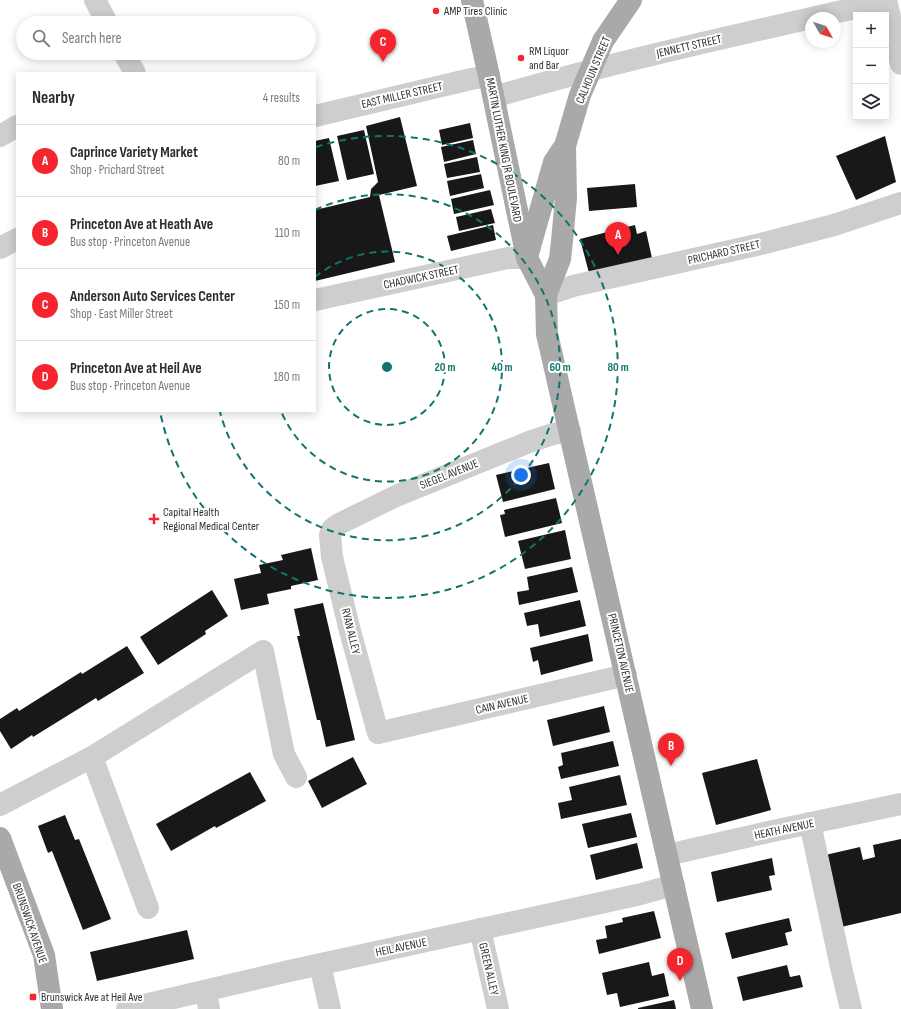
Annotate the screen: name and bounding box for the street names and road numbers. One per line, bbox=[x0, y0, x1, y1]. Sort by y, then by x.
street label: JENNETT STREET bbox=[654, 32, 723, 62]
street label: CALHOUN STREET bbox=[573, 34, 614, 106]
street label: MARTIN LUTHER KING JR BOULEVARD bbox=[482, 77, 525, 224]
street label: EAST MILLER STREET bbox=[360, 79, 444, 112]
street label: PRICHARD STREET bbox=[687, 237, 762, 268]
street label: CHADWICK STREET bbox=[382, 262, 460, 293]
street label: SIEGEL AVENUE bbox=[418, 456, 481, 493]
street label: RYAN ALLEY bbox=[338, 607, 363, 656]
street label: PRINCETON AVENUE bbox=[604, 612, 637, 694]
street label: CAIN AVENUE bbox=[474, 691, 530, 718]
street label: HEATH AVENUE bbox=[753, 816, 815, 843]
street label: BRUNSWICK AVENUE bbox=[9, 881, 50, 965]
street label: HEIL AVENUE bbox=[374, 935, 428, 960]
street label: GREEN ALLEY bbox=[475, 941, 502, 997]

